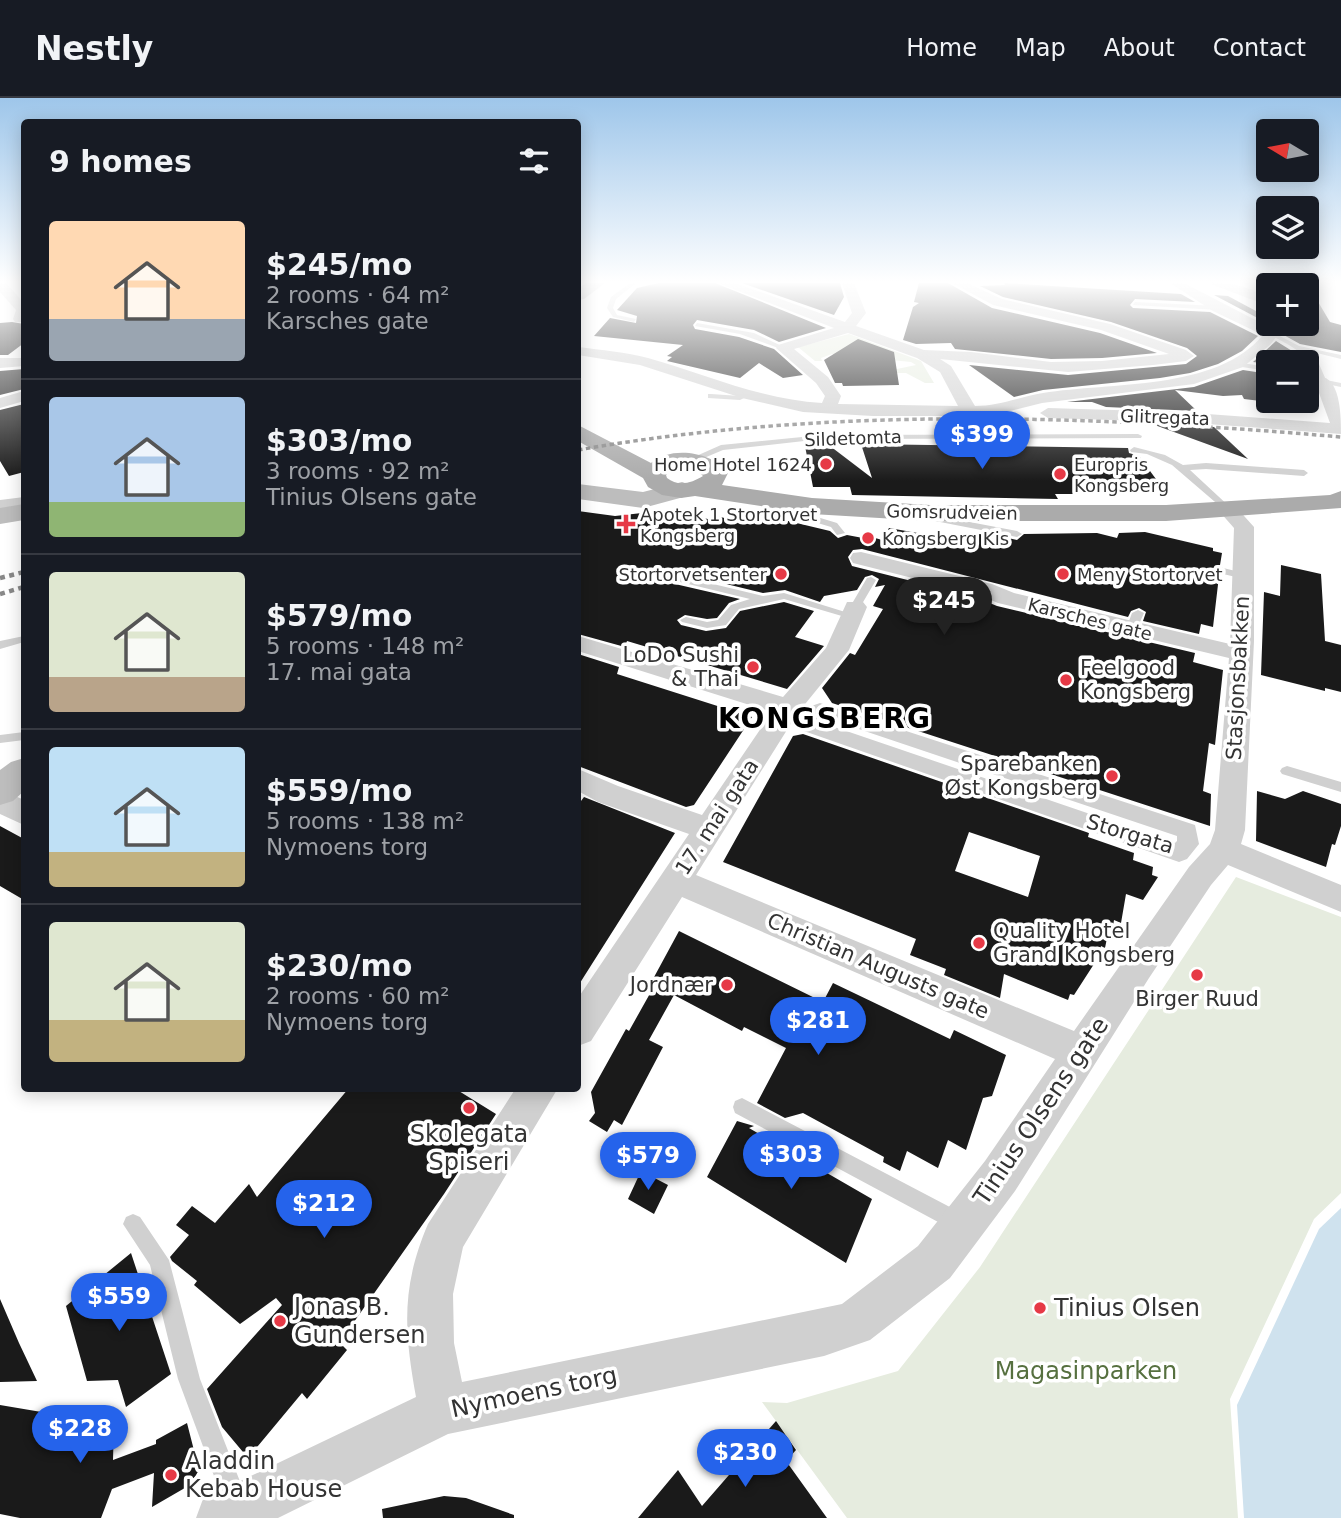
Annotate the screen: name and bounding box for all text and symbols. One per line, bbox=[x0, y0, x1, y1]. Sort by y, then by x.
text: Nestly bbox=[35, 29, 153, 68]
text: Home bbox=[906, 34, 977, 62]
text: Map bbox=[1015, 34, 1066, 62]
text: About bbox=[1104, 34, 1175, 62]
text: Contact bbox=[1213, 34, 1306, 62]
north arrow bbox=[1256, 119, 1320, 182]
map controls bbox=[1256, 119, 1319, 413]
icon: filters bbox=[515, 142, 553, 180]
text: 9 homes bbox=[49, 144, 192, 179]
button: layers bbox=[1256, 196, 1319, 259]
text: $245/mo bbox=[266, 247, 412, 282]
icon: home bbox=[105, 249, 189, 333]
button: + bbox=[1256, 273, 1319, 336]
text: 2 rooms · 64 m² bbox=[266, 282, 450, 308]
text: Karsches gate bbox=[266, 308, 429, 334]
button: − bbox=[1256, 350, 1319, 413]
street label: Glitregata bbox=[1120, 405, 1210, 429]
pin: $399 bbox=[941, 412, 1023, 471]
text: $399 bbox=[950, 421, 1014, 447]
text: $303/mo bbox=[266, 423, 412, 458]
icon: home bbox=[105, 425, 189, 509]
street label: Sildetomta bbox=[804, 426, 902, 450]
place label: Home Hotel 1624 bbox=[654, 454, 812, 475]
place label: Europris Kongsberg bbox=[1074, 454, 1169, 496]
marker: Home Hotel 1624 bbox=[818, 456, 834, 472]
text: 3 rooms · 92 m² bbox=[266, 458, 450, 484]
marker: Europris Kongsberg bbox=[1052, 466, 1068, 482]
text: Tinius Olsens gate bbox=[266, 484, 477, 510]
street label: Gomsrudveien bbox=[886, 500, 1018, 524]
place label: Apotek 1 Stortorvet Kongsberg bbox=[640, 504, 817, 546]
marker: Apotek 1 Stortorvet Kongsberg bbox=[618, 516, 634, 532]
place label: Kongsberg Kis bbox=[882, 528, 1009, 549]
marker: Kongsberg Kis bbox=[860, 530, 876, 546]
place label: Stortorvetsenter bbox=[618, 564, 768, 585]
place label: Meny Stortorvet bbox=[1077, 564, 1223, 585]
marker: Stortorvetsenter bbox=[773, 566, 789, 582]
marker: Meny Stortorvet bbox=[1055, 566, 1071, 582]
pin: $245 bbox=[903, 578, 985, 637]
text: $245 bbox=[912, 587, 976, 613]
street label: Karsches gate bbox=[1026, 593, 1154, 645]
street label: Stasjonsbakken bbox=[1222, 595, 1254, 761]
text: $579/mo bbox=[266, 598, 412, 633]
icon: home bbox=[105, 600, 189, 684]
text: 5 rooms · 148 m² bbox=[266, 633, 464, 659]
place label: LoDo Sushi & Thai bbox=[622, 643, 739, 691]
place label: Feelgood Kongsberg bbox=[1080, 656, 1191, 704]
text: 17. mai gata bbox=[266, 659, 412, 685]
marker: LoDo Sushi & Thai bbox=[745, 659, 761, 675]
marker: Feelgood Kongsberg bbox=[1058, 672, 1074, 688]
district label: KONGSBERG bbox=[718, 702, 932, 735]
place label: Sparebanken Øst Kongsberg bbox=[945, 752, 1098, 800]
street label: 17. mai gata bbox=[671, 755, 763, 879]
marker: Sparebanken Øst Kongsberg bbox=[1104, 768, 1120, 784]
text: $559/mo bbox=[266, 773, 412, 808]
icon: home bbox=[105, 775, 189, 859]
text: 5 rooms · 138 m² bbox=[266, 808, 464, 834]
street label: Storgata bbox=[1083, 809, 1177, 859]
text: Nymoens torg bbox=[266, 834, 428, 860]
street label: Christian Augusts gate bbox=[763, 908, 993, 1024]
place label: Quality Hotel Grand Kongsberg bbox=[993, 919, 1175, 967]
marker: Quality Hotel Grand Kongsberg bbox=[971, 935, 987, 951]
text: $230/mo bbox=[266, 948, 412, 983]
icon: home bbox=[105, 950, 189, 1034]
marker: Birger Ruud bbox=[1189, 967, 1205, 983]
place label: Jordnær bbox=[628, 973, 713, 997]
marker: Jordnær bbox=[719, 977, 735, 993]
text: 2 rooms · 60 m² bbox=[266, 983, 450, 1009]
place label: Birger Ruud bbox=[1135, 987, 1259, 1011]
pin: $281 bbox=[777, 998, 859, 1057]
text: $281 bbox=[786, 1007, 850, 1033]
text: Nymoens torg bbox=[266, 1009, 428, 1035]
street label: Tinius Olsens gate bbox=[967, 1012, 1114, 1211]
marker: Skolegata Spiseri bbox=[461, 1100, 477, 1116]
place label: Skolegata Spiseri bbox=[410, 1120, 528, 1176]
pin: $579 bbox=[607, 1132, 689, 1192]
pin: $303 bbox=[750, 1132, 832, 1191]
text: $303 bbox=[759, 1141, 823, 1167]
text: $579 bbox=[616, 1142, 680, 1168]
pin: $212 bbox=[283, 1180, 365, 1240]
text: $212 bbox=[292, 1190, 356, 1216]
pin: $559 bbox=[78, 1274, 160, 1333]
text: $559 bbox=[87, 1283, 151, 1309]
place label: Jonas B. Gundersen bbox=[292, 1293, 425, 1349]
place label: Tinius Olsen bbox=[1053, 1294, 1200, 1322]
marker: Tinius Olsen bbox=[1032, 1300, 1048, 1316]
marker: Jonas B. Gundersen bbox=[272, 1313, 288, 1329]
park label: Magasinparken bbox=[995, 1357, 1177, 1385]
street label: Nymoens torg bbox=[448, 1361, 620, 1423]
pin: $228 bbox=[39, 1406, 121, 1465]
text: $228 bbox=[48, 1415, 112, 1441]
pin: $230 bbox=[704, 1430, 786, 1489]
text: $230 bbox=[713, 1439, 777, 1465]
place label: Aladdin Kebab House bbox=[185, 1447, 342, 1503]
marker: Aladdin Kebab House bbox=[163, 1467, 179, 1483]

